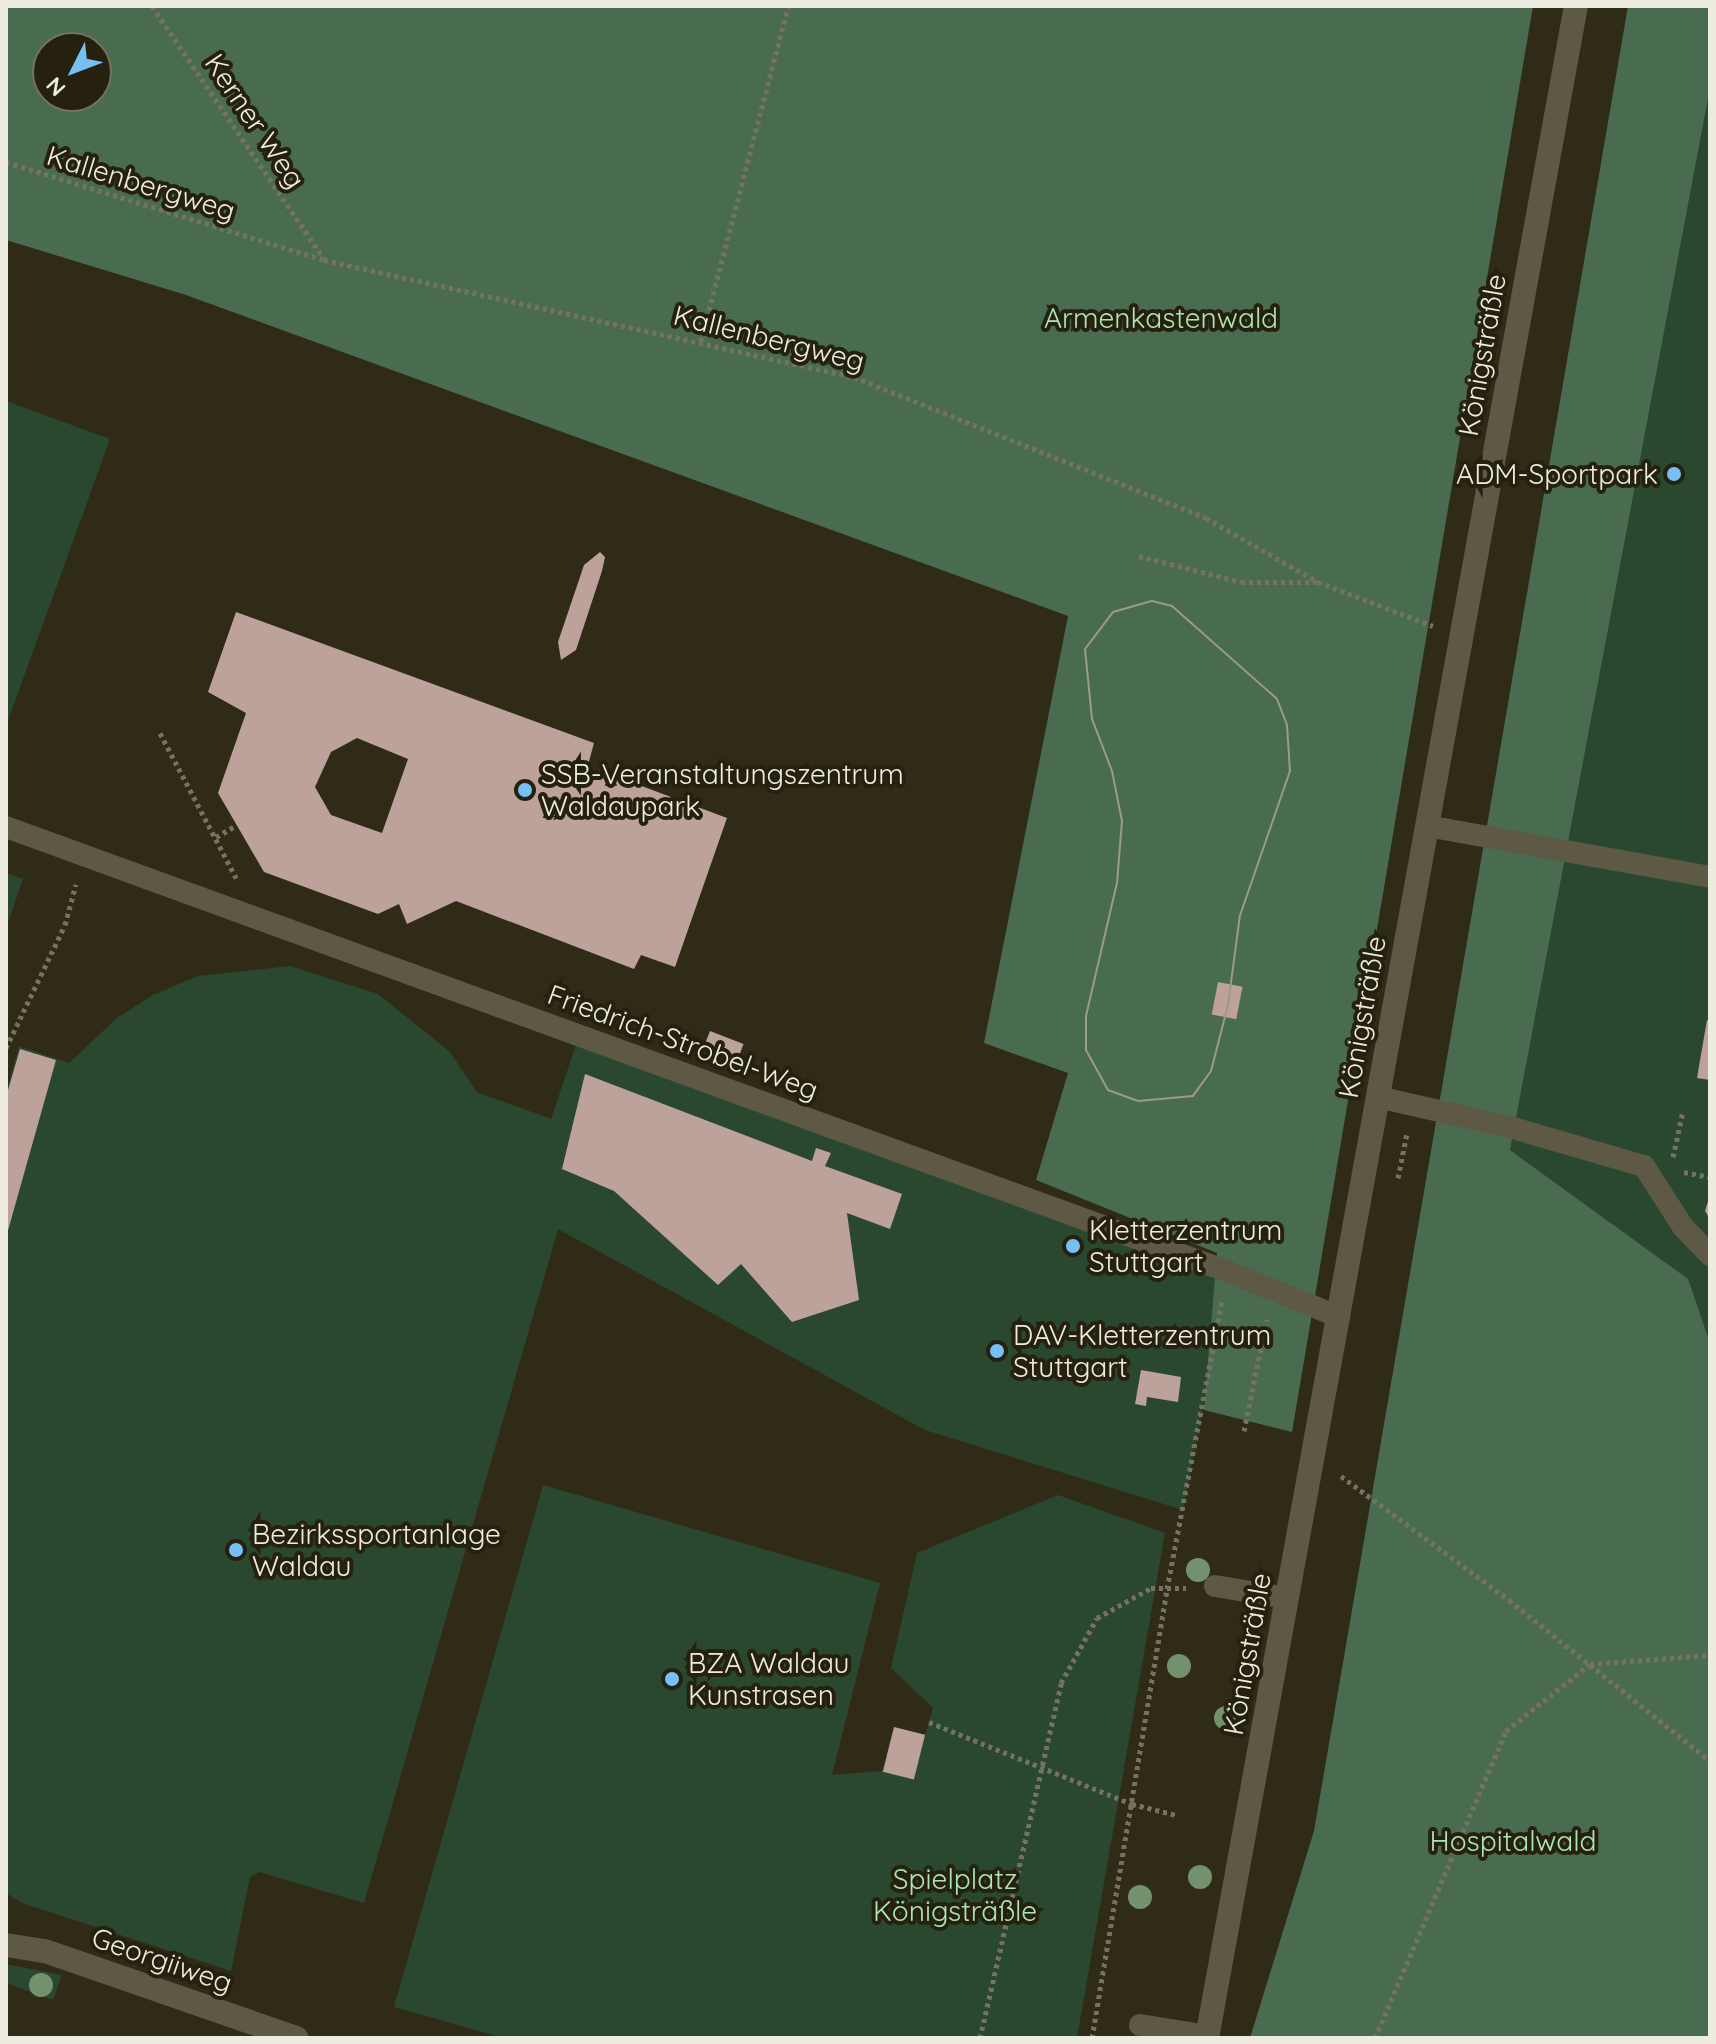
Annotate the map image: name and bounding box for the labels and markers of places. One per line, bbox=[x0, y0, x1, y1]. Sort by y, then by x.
place label: ADM-Sportpark bbox=[1456, 457, 1658, 491]
marker: ADM-Sportpark bbox=[1665, 465, 1683, 483]
place label: SSB-Veranstaltungszentrum Waldaupark bbox=[541, 757, 904, 823]
marker: SSB-Veranstaltungszentrum Waldaupark bbox=[516, 781, 534, 799]
place label: Kletterzentrum Stuttgart bbox=[1089, 1213, 1282, 1279]
marker: Kletterzentrum Stuttgart bbox=[1064, 1237, 1082, 1255]
place label: DAV-Kletterzentrum Stuttgart bbox=[1013, 1318, 1271, 1384]
marker: DAV-Kletterzentrum Stuttgart bbox=[988, 1342, 1006, 1360]
place label: Bezirkssportanlage Waldau bbox=[252, 1517, 501, 1583]
marker: Bezirkssportanlage Waldau bbox=[227, 1541, 245, 1559]
place label: BZA Waldau Kunstrasen bbox=[688, 1646, 850, 1712]
marker: BZA Waldau Kunstrasen bbox=[663, 1670, 681, 1688]

